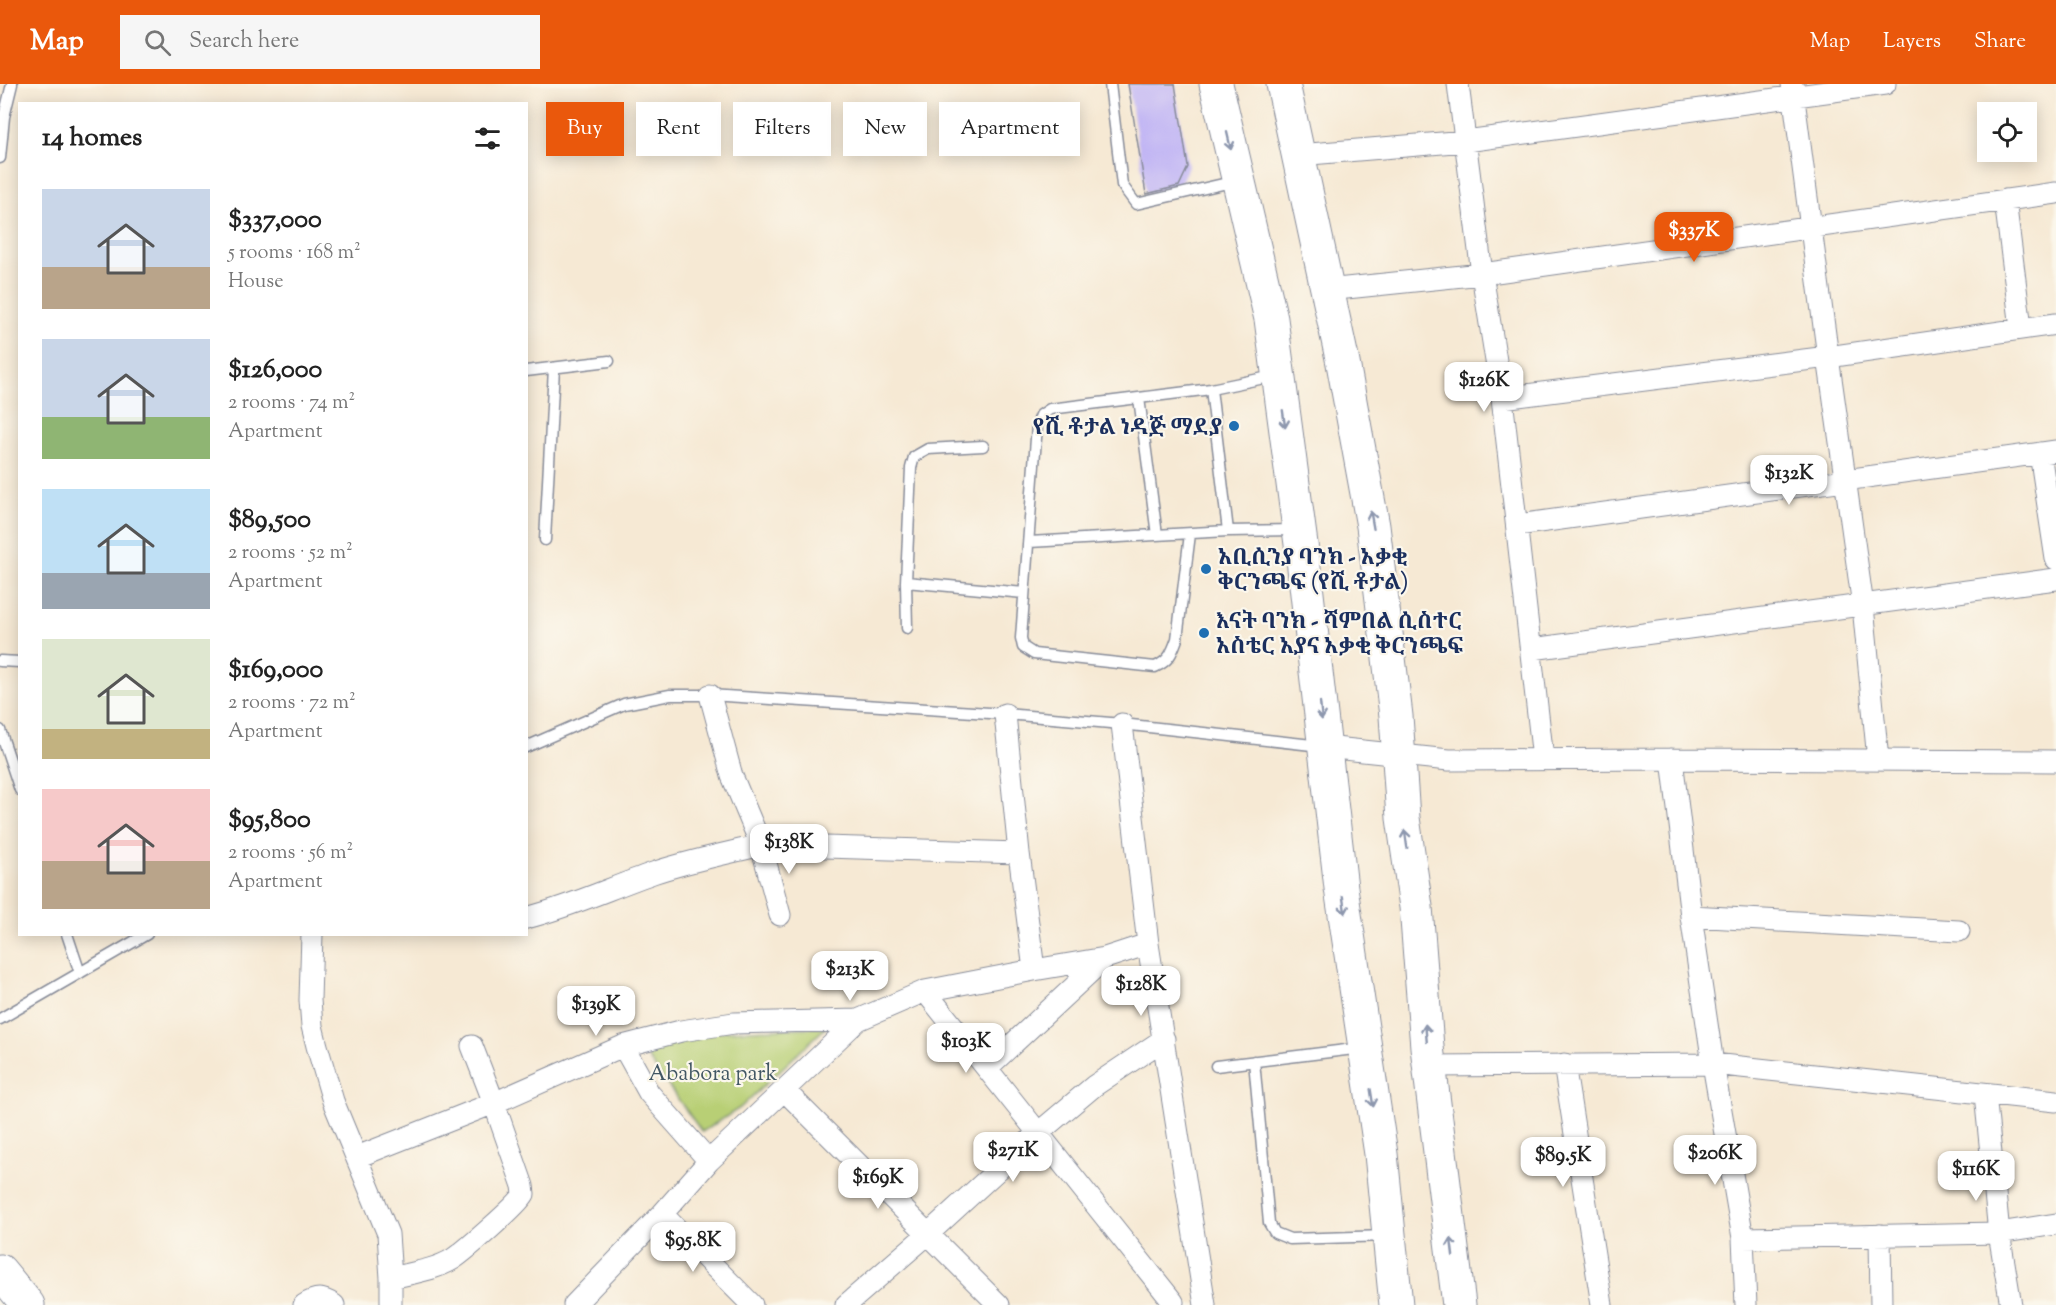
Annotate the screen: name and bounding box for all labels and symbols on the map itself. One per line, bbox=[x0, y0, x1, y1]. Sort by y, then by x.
one-way arrow bbox=[1223, 131, 1235, 150]
pin: $337K bbox=[1652, 212, 1736, 263]
pin: $126K bbox=[1442, 362, 1526, 413]
one-way arrow bbox=[1279, 408, 1290, 428]
place label: የሺ ቶታል ነዳጅ ማደያ bbox=[1033, 413, 1222, 445]
marker: የሺ ቶታል ነዳጅ ማደያ bbox=[1227, 419, 1241, 433]
pin: $132K bbox=[1747, 455, 1831, 506]
one-way arrow bbox=[1366, 510, 1377, 530]
place label: አቢሲንያ ባንክ - አቃቂ ቅርንጫፍ (የሺ ቶታል) bbox=[1218, 543, 1408, 600]
marker: አቢሲንያ ባንክ - አቃቂ ቅርንጫፍ (የሺ ቶታል) bbox=[1199, 562, 1213, 576]
place label: እናት ባንክ - ሻምበል ሲስተር አስቴር አያና አቃቂ ቅርንጫፍ bbox=[1216, 607, 1464, 664]
marker: እናት ባንክ - ሻምበል ሲስተር አስቴር አያና አቃቂ ቅርንጫፍ bbox=[1197, 626, 1211, 640]
one-way arrow bbox=[1316, 701, 1327, 720]
pin: $138K bbox=[747, 824, 831, 875]
one-way arrow bbox=[1400, 829, 1411, 849]
one-way arrow bbox=[1338, 894, 1349, 914]
pin: $213K bbox=[808, 951, 892, 1002]
pin: $128K bbox=[1099, 966, 1183, 1017]
pin: $139K bbox=[554, 986, 638, 1037]
pin: $103K bbox=[924, 1023, 1008, 1074]
one-way arrow bbox=[1420, 1023, 1431, 1043]
park label: Ababora park bbox=[649, 1059, 777, 1091]
one-way arrow bbox=[1366, 1087, 1377, 1107]
pin: $271K bbox=[971, 1132, 1055, 1183]
pin: $206K bbox=[1673, 1135, 1757, 1186]
pin: $89.5K bbox=[1514, 1137, 1612, 1188]
pin: $116K bbox=[1934, 1151, 2018, 1202]
pin: $169K bbox=[836, 1159, 920, 1210]
pin: $95.8K bbox=[644, 1222, 742, 1273]
one-way arrow bbox=[1446, 1238, 1457, 1257]

